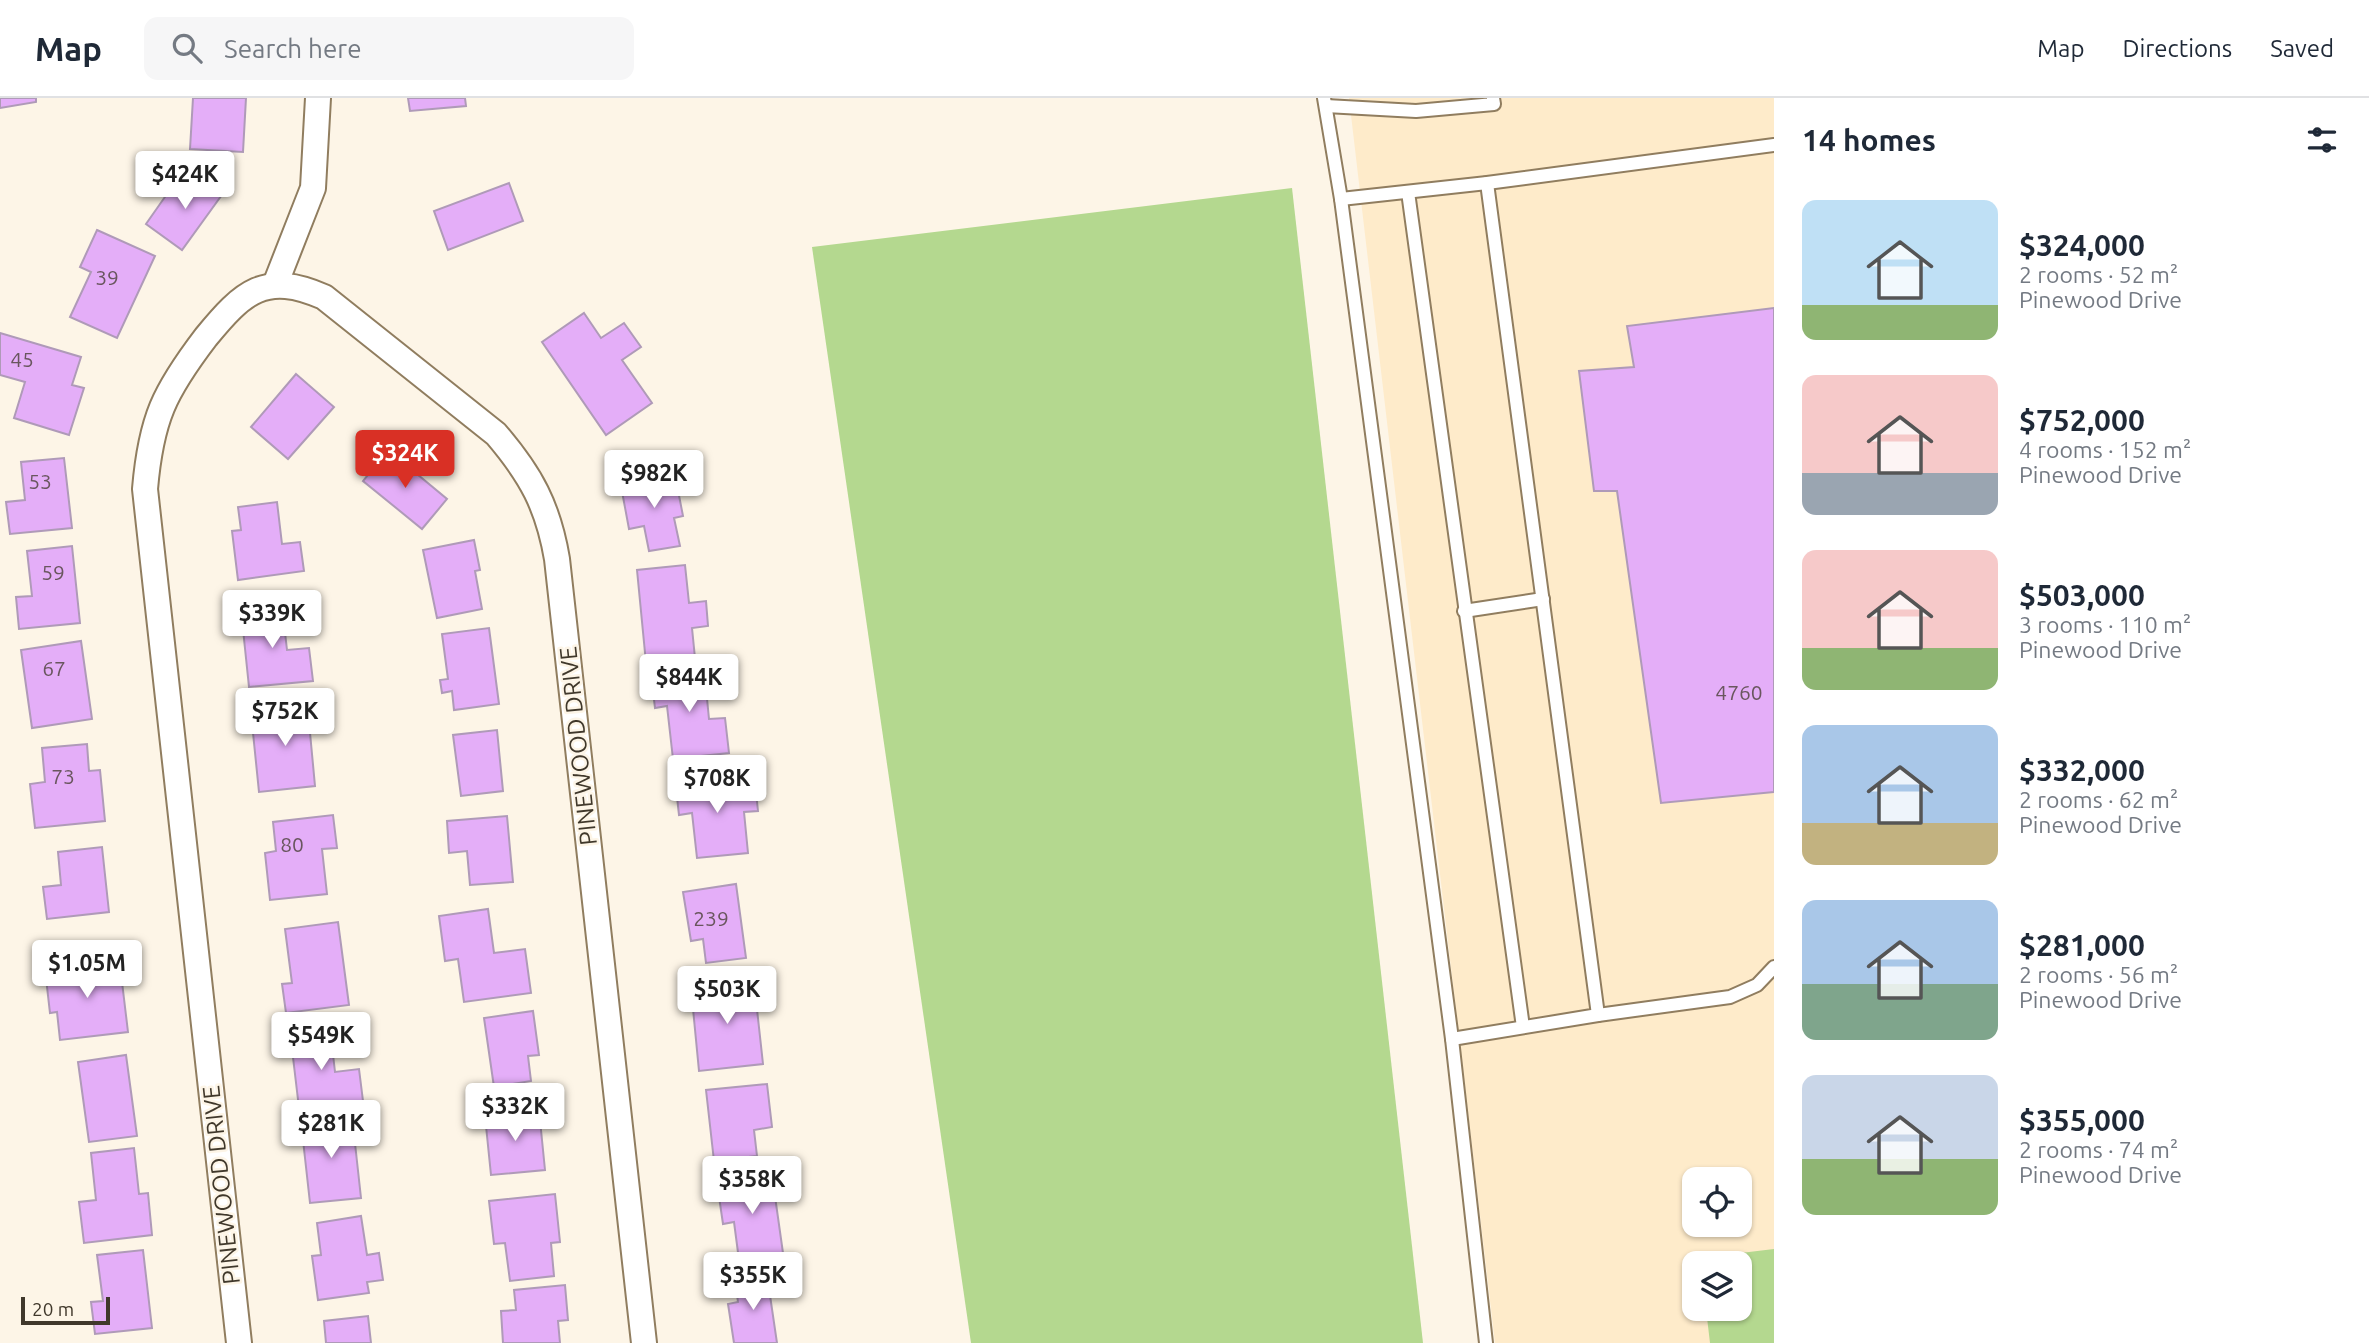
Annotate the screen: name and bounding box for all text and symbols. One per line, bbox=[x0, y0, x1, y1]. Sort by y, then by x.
search box bbox=[144, 17, 634, 80]
icon: search bbox=[168, 29, 206, 67]
text: Map bbox=[35, 30, 102, 67]
text: Search here bbox=[224, 34, 362, 63]
text: Map bbox=[2037, 35, 2084, 62]
text: Directions bbox=[2122, 35, 2232, 62]
text: Saved bbox=[2270, 35, 2334, 62]
icon: filters bbox=[2303, 121, 2341, 159]
text: 14 homes bbox=[1802, 123, 1936, 157]
pin: $424K bbox=[136, 152, 234, 211]
text: $424K bbox=[151, 161, 219, 186]
icon: home bbox=[1858, 228, 1942, 312]
text: $324,000 bbox=[2019, 228, 2145, 262]
text: 2 rooms · 52 m² bbox=[2019, 262, 2178, 287]
house number: 39 bbox=[95, 265, 119, 289]
text: Pinewood Drive bbox=[2019, 287, 2182, 312]
house number: 45 bbox=[10, 347, 34, 371]
icon: home bbox=[1858, 403, 1942, 487]
text: $752,000 bbox=[2019, 403, 2145, 437]
pin: $324K bbox=[356, 430, 454, 490]
text: 4 rooms · 152 m² bbox=[2019, 437, 2191, 462]
text: $324K bbox=[371, 440, 439, 465]
pin: $982K bbox=[605, 450, 703, 510]
text: $982K bbox=[620, 460, 688, 485]
text: Pinewood Drive bbox=[2019, 462, 2182, 487]
house number: 53 bbox=[28, 469, 52, 493]
house number: 59 bbox=[41, 560, 65, 584]
icon: home bbox=[1858, 578, 1942, 662]
text: $503,000 bbox=[2019, 578, 2145, 612]
pin: $339K bbox=[223, 590, 321, 650]
text: $339K bbox=[238, 600, 306, 625]
text: 3 rooms · 110 m² bbox=[2019, 612, 2191, 637]
text: Pinewood Drive bbox=[2019, 637, 2182, 662]
street label: PINEWOOD DRIVE bbox=[554, 645, 602, 847]
pin: $844K bbox=[640, 654, 738, 714]
house number: 67 bbox=[42, 656, 66, 680]
text: $844K bbox=[655, 664, 723, 689]
house number: 4760 bbox=[1715, 680, 1763, 704]
pin: $752K bbox=[236, 688, 334, 748]
text: $752K bbox=[251, 698, 319, 723]
icon: home bbox=[1858, 753, 1942, 837]
text: $332,000 bbox=[2019, 753, 2145, 787]
pin: $708K bbox=[668, 756, 766, 815]
house number: 73 bbox=[51, 764, 75, 788]
text: $708K bbox=[683, 765, 751, 790]
text: 2 rooms · 62 m² bbox=[2019, 787, 2178, 812]
text: Pinewood Drive bbox=[2019, 812, 2182, 837]
house number: 80 bbox=[280, 832, 304, 856]
house number: 239 bbox=[693, 906, 729, 930]
icon: home bbox=[1858, 928, 1942, 1012]
text: $281,000 bbox=[2019, 928, 2145, 962]
pin: $1.05M bbox=[30, 940, 144, 1000]
text: $1.05M bbox=[48, 950, 126, 975]
text: 2 rooms · 56 m² bbox=[2019, 962, 2178, 987]
pin: $503K bbox=[678, 967, 776, 1026]
text: $503K bbox=[693, 976, 761, 1001]
text: Pinewood Drive bbox=[2019, 987, 2182, 1012]
pin: $549K bbox=[272, 1012, 370, 1072]
text: $549K bbox=[287, 1022, 355, 1047]
street label: PINEWOOD DRIVE bbox=[197, 1084, 245, 1286]
pin: $332K bbox=[466, 1084, 564, 1143]
text: $332K bbox=[481, 1093, 549, 1118]
pin: $281K bbox=[282, 1100, 380, 1160]
icon: home bbox=[1858, 1103, 1942, 1187]
text: $355,000 bbox=[2019, 1103, 2145, 1137]
text: $281K bbox=[297, 1110, 365, 1135]
text: 2 rooms · 74 m² bbox=[2019, 1137, 2178, 1162]
pin: $358K bbox=[703, 1156, 801, 1216]
text: Pinewood Drive bbox=[2019, 1162, 2182, 1187]
text: $358K bbox=[718, 1166, 786, 1191]
map controls bbox=[1682, 1167, 1752, 1321]
button: locate bbox=[1682, 1167, 1752, 1237]
button: layers bbox=[1682, 1251, 1752, 1321]
pin: $355K bbox=[704, 1252, 802, 1312]
text: $355K bbox=[719, 1262, 787, 1287]
scale bar bbox=[21, 1294, 110, 1326]
text: 20 m bbox=[32, 1298, 74, 1320]

